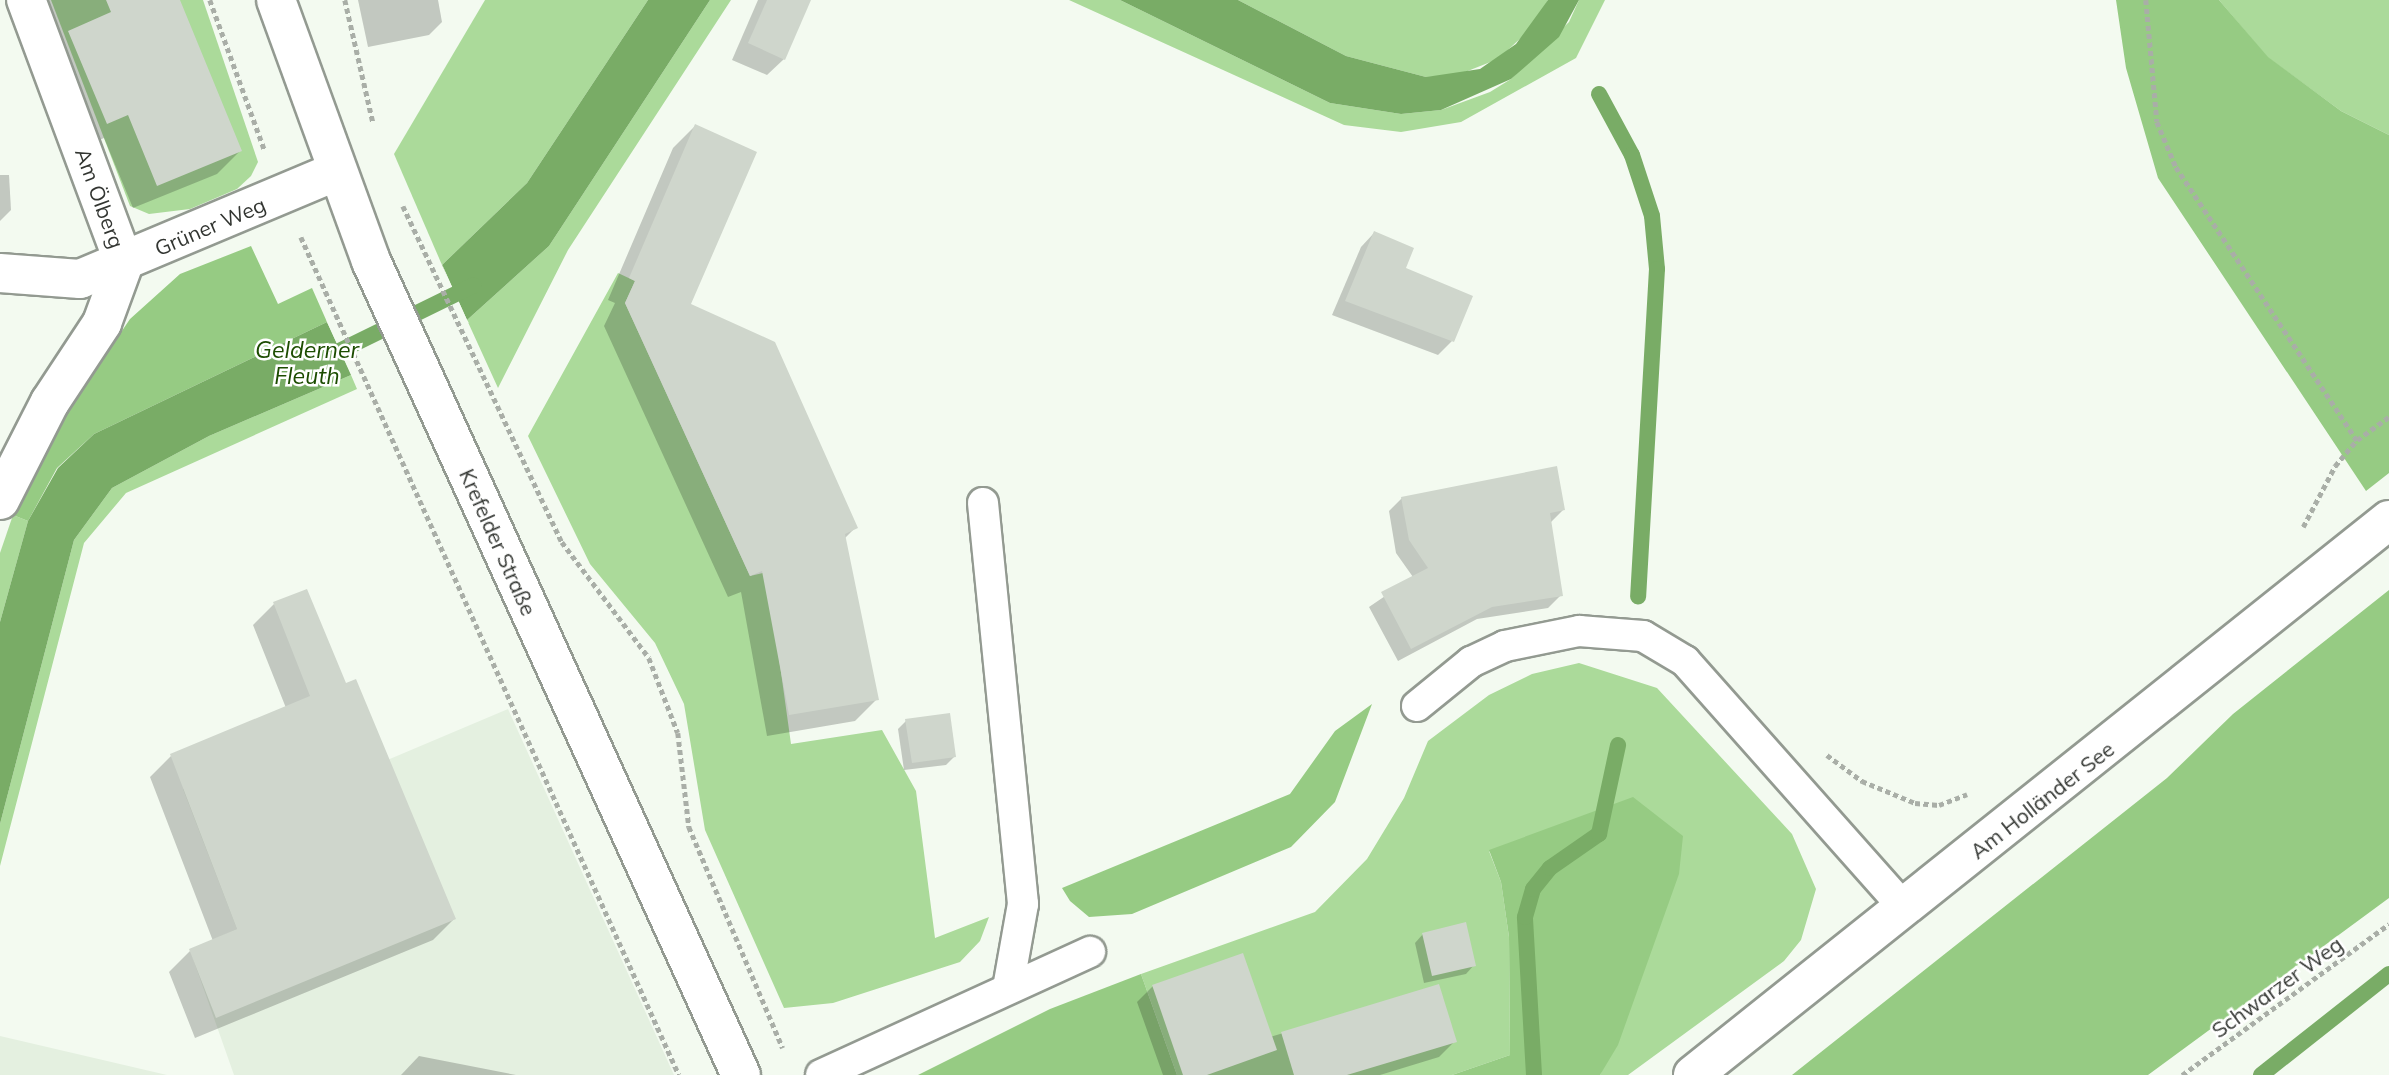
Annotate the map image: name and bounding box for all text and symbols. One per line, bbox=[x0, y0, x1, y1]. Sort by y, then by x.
street label: Am Ölberg bbox=[70, 144, 130, 252]
street label: Grüner Weg bbox=[151, 191, 269, 261]
water label: Gelderner Fleuth bbox=[255, 336, 359, 390]
street label: Krefelder Straße bbox=[454, 465, 542, 619]
street label: Am Holländer See bbox=[1965, 736, 2119, 864]
street label: Schwarzer Weg bbox=[2207, 931, 2347, 1043]

